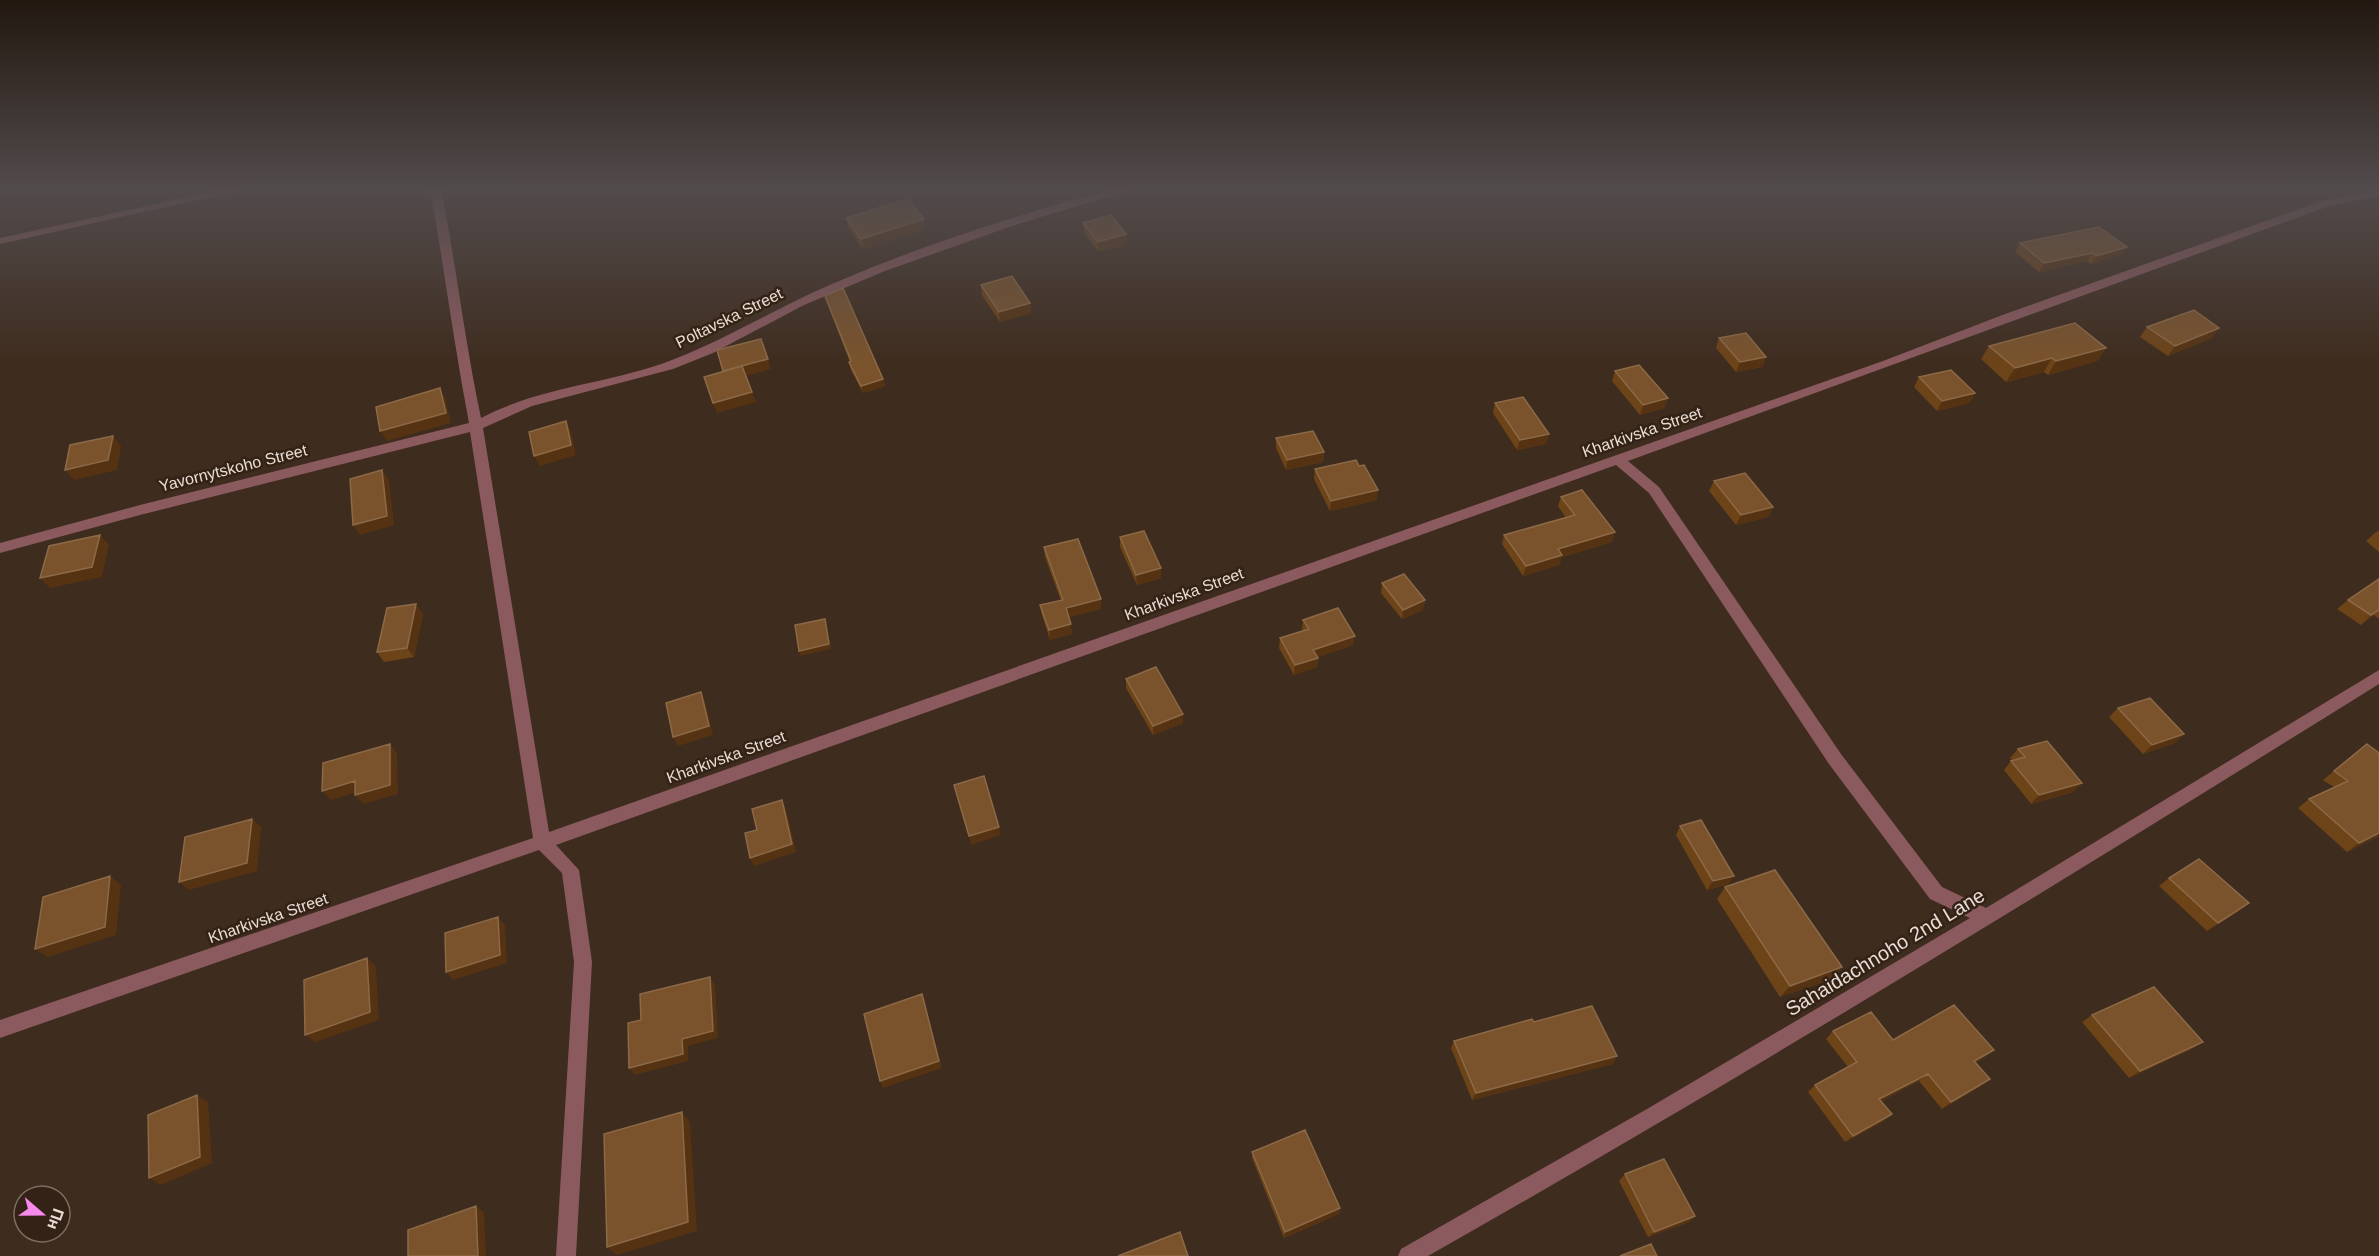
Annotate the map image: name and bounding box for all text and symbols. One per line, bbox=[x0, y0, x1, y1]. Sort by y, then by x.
street label: Poltavska Street bbox=[673, 285, 786, 351]
street label: Kharkivska Street bbox=[1580, 403, 1705, 460]
street label: Yavornytskoho Street bbox=[157, 441, 309, 495]
street label: Kharkivska Street bbox=[1122, 564, 1246, 623]
street label: Kharkivska Street bbox=[664, 727, 788, 786]
street label: Sahaidachnoho 2nd Lane bbox=[1782, 884, 1988, 1020]
street label: Kharkivska Street bbox=[206, 889, 331, 946]
north arrow bbox=[12, 1184, 72, 1244]
text: Пн bbox=[44, 1206, 67, 1232]

